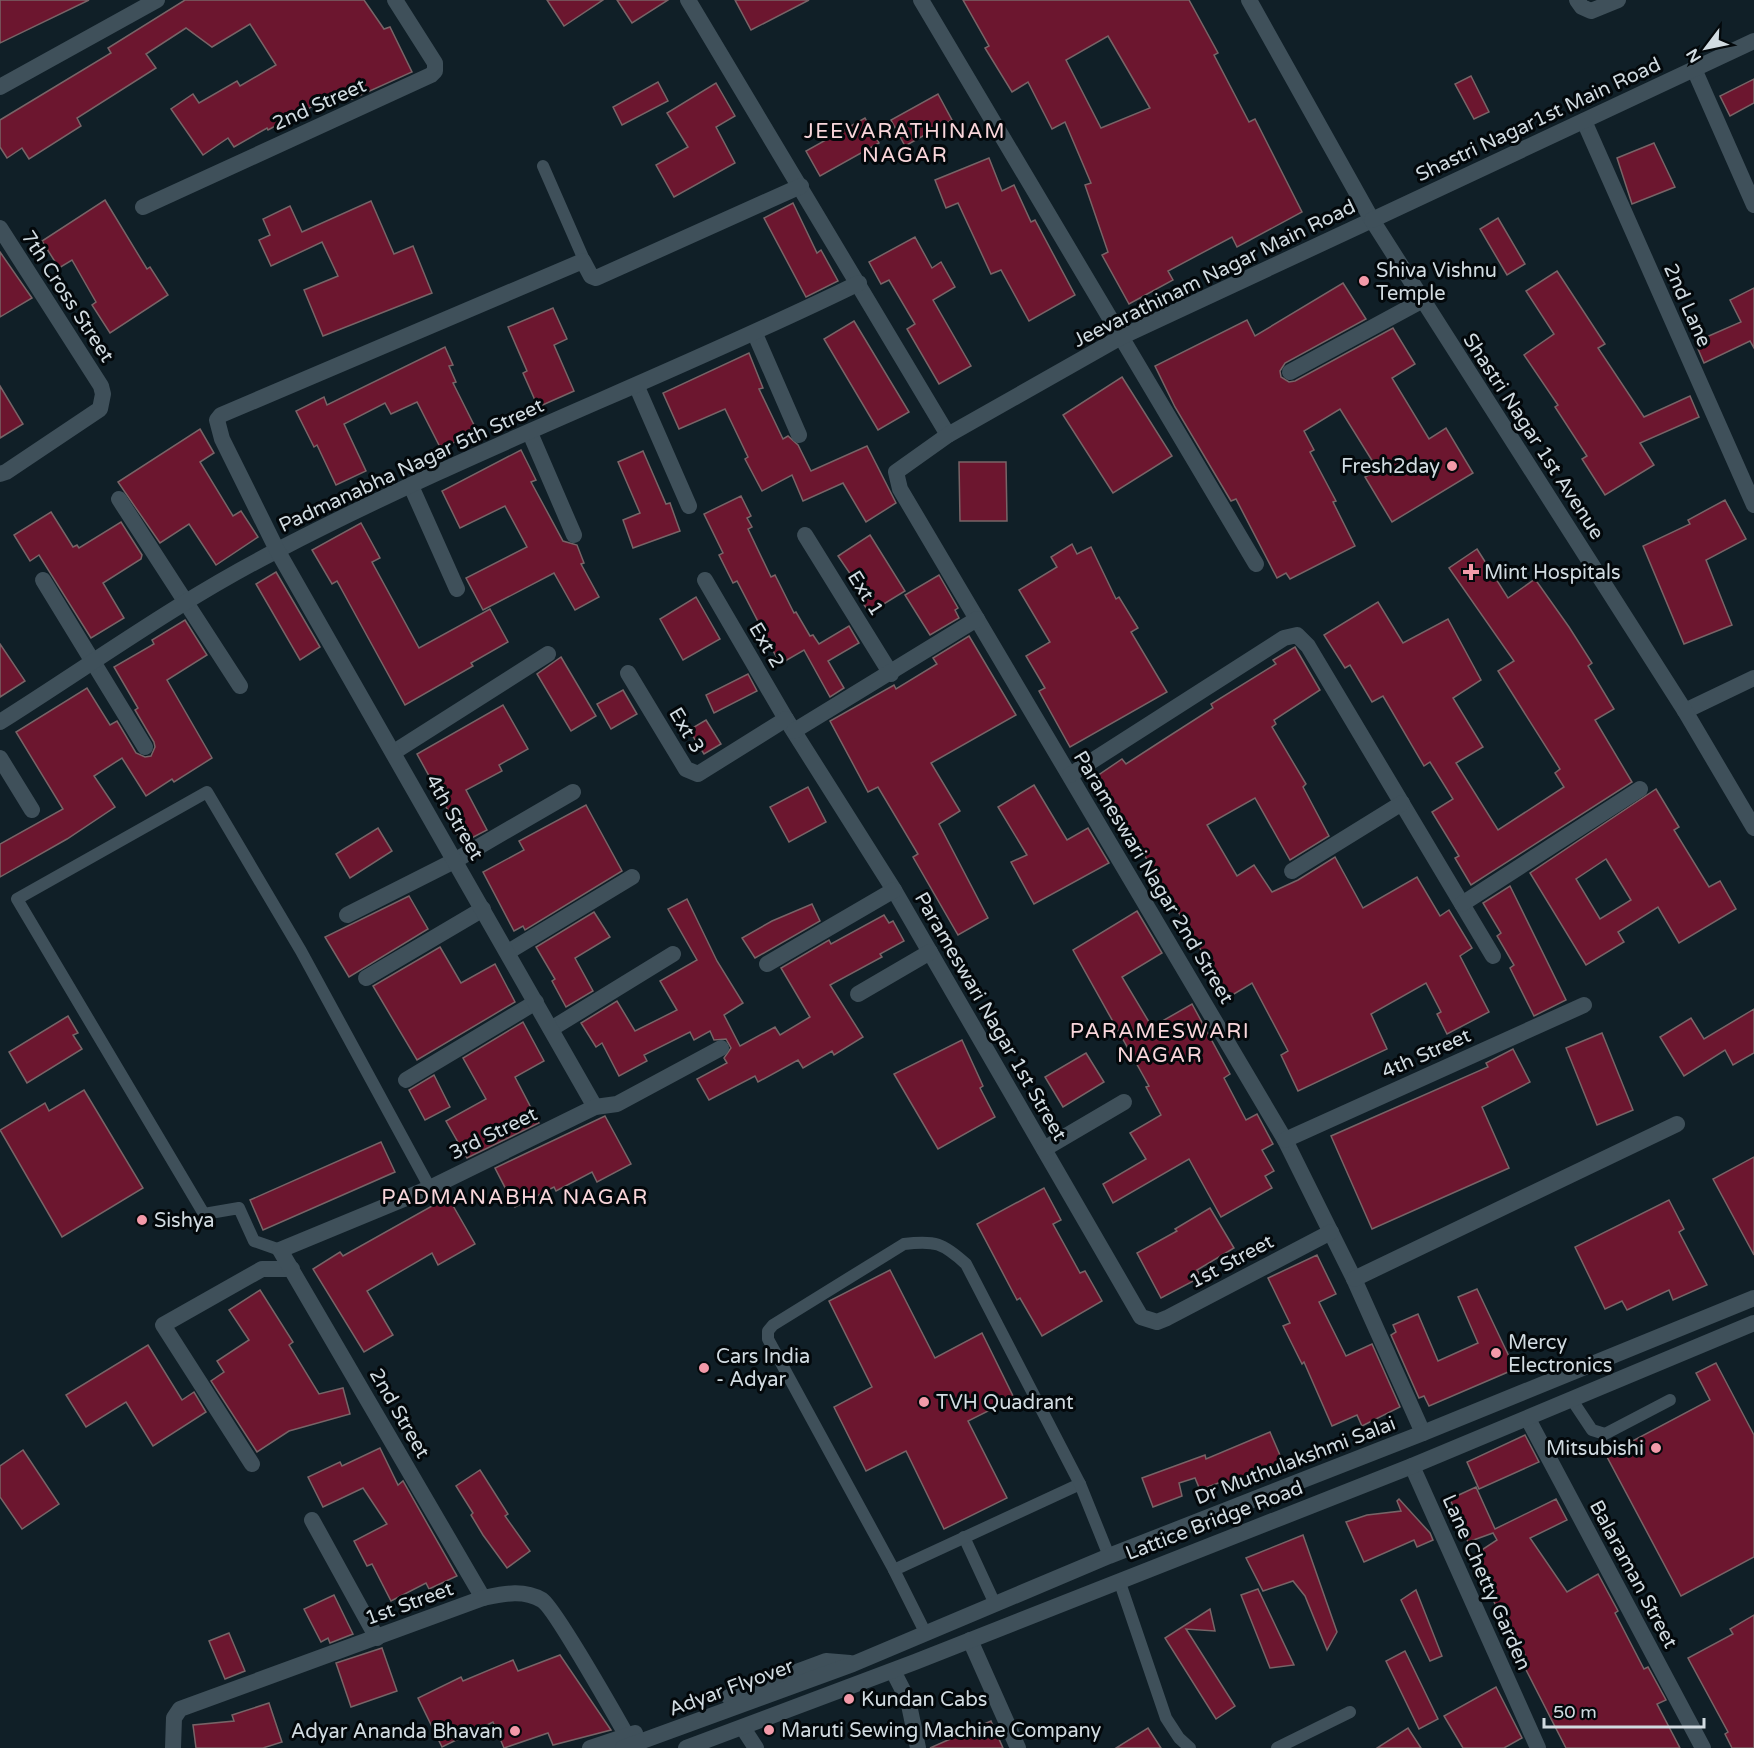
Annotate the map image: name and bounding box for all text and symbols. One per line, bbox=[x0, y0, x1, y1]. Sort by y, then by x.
north arrow bbox=[1676, 18, 1736, 78]
text: N bbox=[1682, 45, 1706, 66]
street label: Shastri Nagar1st Main Road bbox=[1412, 53, 1665, 187]
street label: 2nd Street bbox=[269, 74, 370, 136]
district label: JEEVARATHINAM NAGAR bbox=[804, 119, 1006, 168]
street label: Jeevarathinam Nagar Main Road bbox=[1069, 195, 1360, 353]
street label: 7th Cross Street bbox=[16, 226, 119, 367]
place label: Shiva Vishnu Temple bbox=[1376, 259, 1497, 306]
street label: 2nd Lane bbox=[1658, 260, 1716, 351]
marker: Shiva Vishnu Temple bbox=[1357, 274, 1371, 288]
street label: Shastri Nagar 1st Avenue bbox=[1457, 329, 1609, 544]
street label: Padmanabha Nagar 5th Street bbox=[275, 394, 548, 538]
place label: Fresh2day bbox=[1341, 455, 1440, 479]
marker: Fresh2day bbox=[1445, 459, 1459, 473]
place label: Mint Hospitals bbox=[1484, 561, 1621, 585]
marker: Mint Hospitals bbox=[1462, 563, 1480, 581]
street label: Ext 1 bbox=[842, 566, 888, 621]
street label: Ext 2 bbox=[743, 618, 789, 673]
street label: Ext 3 bbox=[663, 703, 709, 758]
street label: Parameswari Nagar 2nd Street bbox=[1068, 747, 1238, 1009]
street label: 4th Street bbox=[420, 770, 488, 865]
street label: Parameswari Nagar 1st Street bbox=[909, 888, 1071, 1145]
district label: PARAMESWARI NAGAR bbox=[1070, 1019, 1250, 1068]
street label: 4th Street bbox=[1378, 1024, 1475, 1084]
street label: 3rd Street bbox=[446, 1102, 542, 1165]
district label: PADMANABHA NAGAR bbox=[381, 1185, 649, 1210]
place label: Sishya bbox=[154, 1209, 215, 1233]
marker: Sishya bbox=[135, 1213, 149, 1227]
street label: 1st Street bbox=[1185, 1230, 1278, 1294]
place label: Mercy Electronics bbox=[1508, 1331, 1612, 1378]
place label: Cars India - Adyar bbox=[716, 1345, 810, 1392]
marker: Mercy Electronics bbox=[1489, 1346, 1503, 1360]
marker: Cars India - Adyar bbox=[697, 1361, 711, 1375]
street label: 2nd Street bbox=[364, 1364, 435, 1463]
place label: TVH Quadrant bbox=[936, 1391, 1074, 1415]
marker: TVH Quadrant bbox=[917, 1395, 931, 1409]
street label: Dr Muthulakshmi Salai bbox=[1192, 1412, 1399, 1510]
place label: Mitsubishi bbox=[1546, 1437, 1644, 1461]
marker: Mitsubishi bbox=[1649, 1441, 1663, 1455]
street label: Lattice Bridge Road bbox=[1122, 1476, 1307, 1566]
street label: Lane Chetty Garden bbox=[1437, 1491, 1536, 1674]
street label: Balaraman Street bbox=[1584, 1496, 1682, 1653]
street label: 1st Street bbox=[362, 1577, 457, 1631]
street label: Adyar Flyover bbox=[666, 1654, 797, 1722]
place label: Kundan Cabs bbox=[861, 1688, 987, 1712]
scale bar bbox=[1544, 1691, 1704, 1729]
marker: Kundan Cabs bbox=[842, 1692, 856, 1706]
text: 50 m bbox=[1553, 1701, 1597, 1723]
place label: Maruti Sewing Machine Company bbox=[781, 1719, 1102, 1743]
place label: Adyar Ananda Bhavan bbox=[291, 1720, 503, 1744]
marker: Maruti Sewing Machine Company bbox=[762, 1723, 776, 1737]
marker: Adyar Ananda Bhavan bbox=[508, 1724, 522, 1738]

